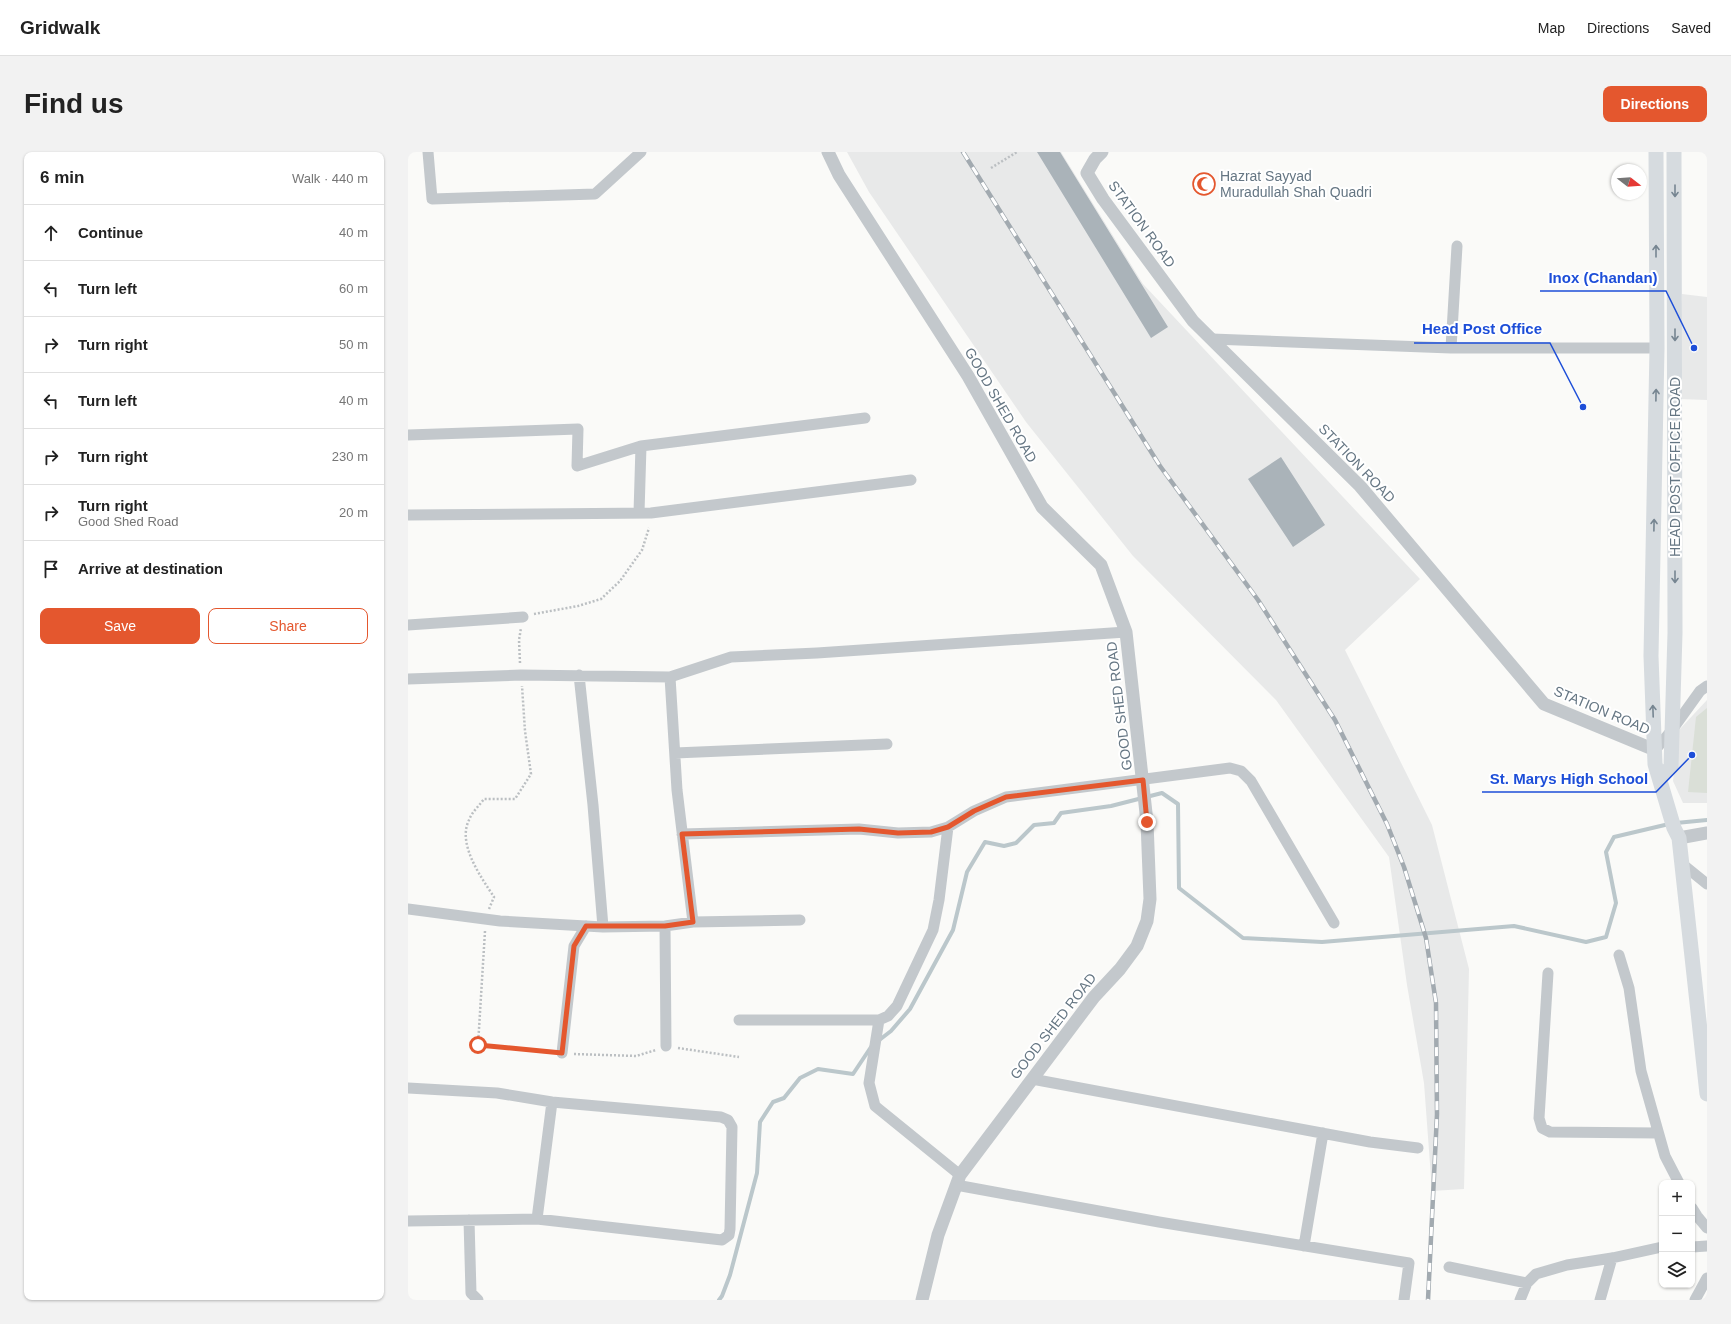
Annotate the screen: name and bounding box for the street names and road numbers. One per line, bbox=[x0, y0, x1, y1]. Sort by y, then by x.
street label: STATION ROAD bbox=[1105, 178, 1179, 270]
street label: GOOD SHED ROAD bbox=[962, 345, 1040, 465]
street label: HEAD POST OFFICE ROAD bbox=[1667, 377, 1683, 557]
street label: STATION ROAD bbox=[1315, 420, 1399, 506]
street label: GOOD SHED ROAD bbox=[1103, 641, 1135, 771]
street label: STATION ROAD bbox=[1551, 683, 1653, 737]
street label: GOOD SHED ROAD bbox=[1007, 970, 1099, 1082]

